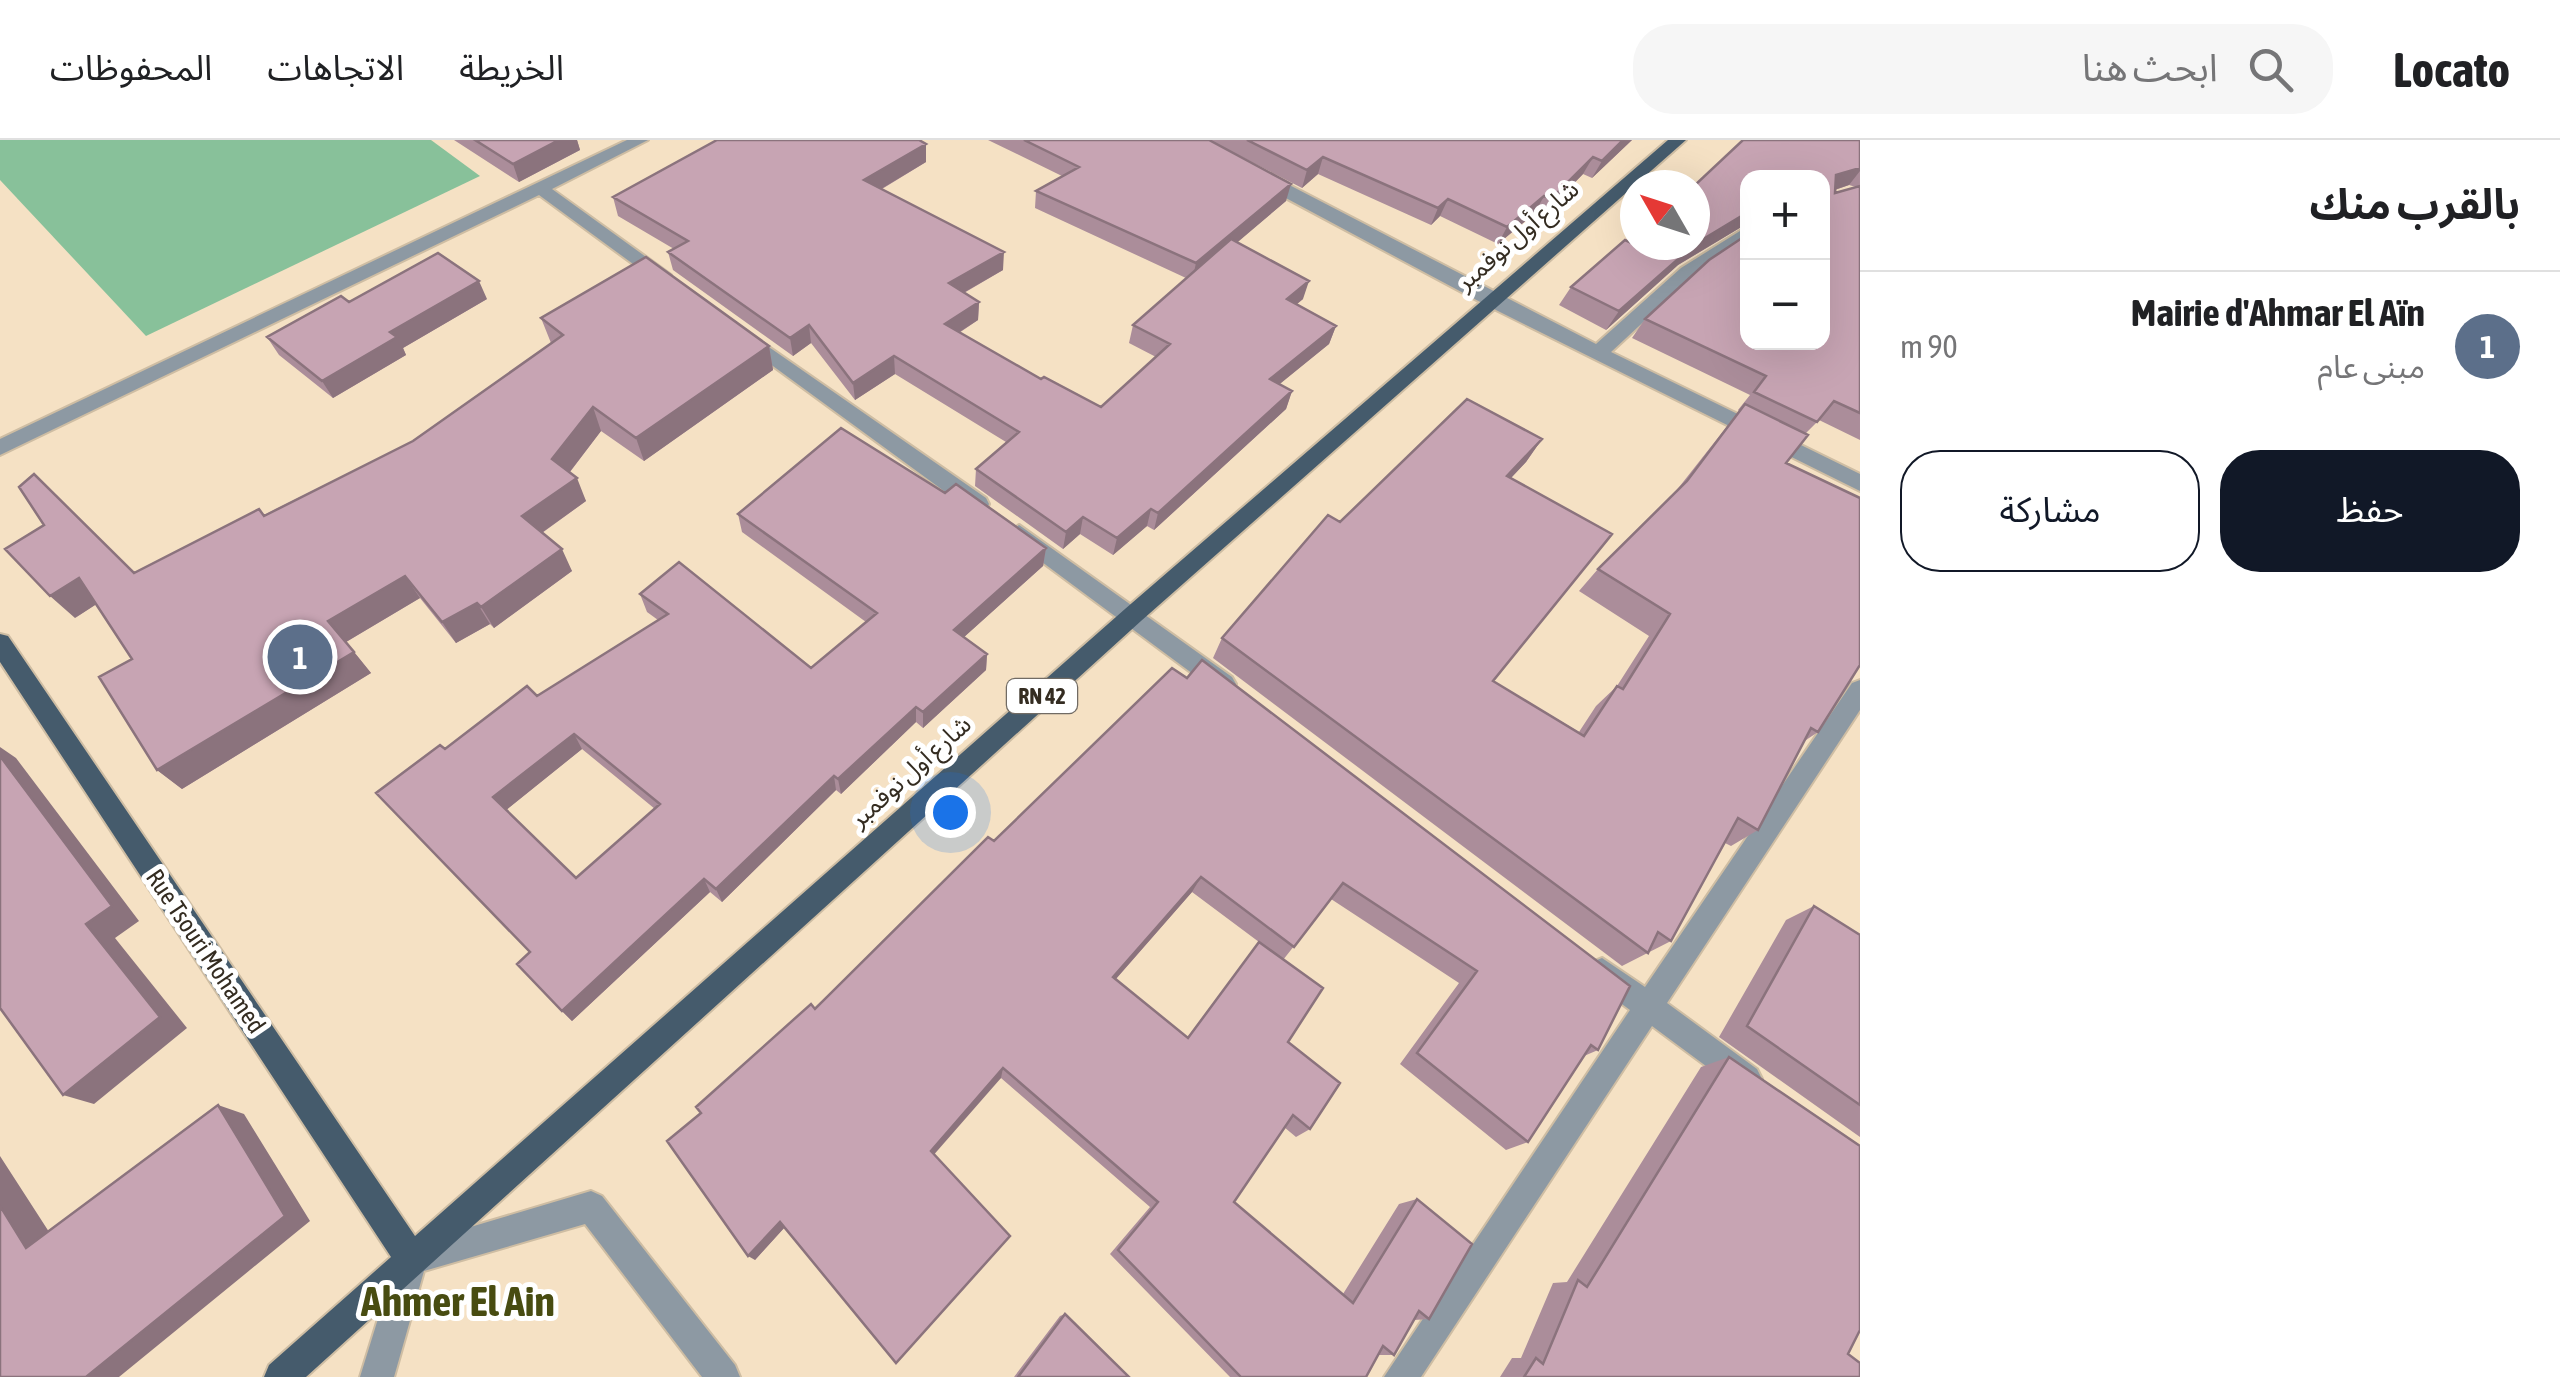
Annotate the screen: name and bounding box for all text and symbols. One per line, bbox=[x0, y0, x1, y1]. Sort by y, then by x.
search box bbox=[1633, 24, 2333, 114]
icon: search bbox=[2243, 42, 2298, 97]
text: Locato bbox=[2393, 42, 2510, 97]
text: ابحث هنا bbox=[2082, 46, 2218, 89]
text: المحفوظات bbox=[50, 47, 212, 87]
text: الاتجاهات bbox=[267, 47, 404, 87]
text: الخريطة bbox=[459, 47, 564, 87]
north arrow bbox=[1620, 170, 1710, 260]
map controls bbox=[1740, 170, 1830, 350]
button: + bbox=[1740, 170, 1830, 260]
street label: شارع أول نوفمبر bbox=[1449, 173, 1587, 300]
text: بالقرب منك bbox=[2309, 180, 2520, 228]
button: − bbox=[1740, 260, 1830, 350]
text: Mairie d'Ahmar El Aïn bbox=[2131, 291, 2425, 334]
text: 90 m bbox=[1900, 328, 1958, 365]
text: 1 bbox=[2480, 328, 2495, 365]
text: مبنى عام bbox=[2317, 348, 2425, 385]
button: مشاركة bbox=[1900, 450, 2200, 572]
button: حفظ bbox=[2220, 450, 2520, 572]
pin: 1 bbox=[268, 620, 332, 694]
road number: RN 42 bbox=[1007, 679, 1077, 713]
street label: شارع أول نوفمبر bbox=[842, 709, 979, 837]
your location bbox=[925, 787, 976, 838]
street label: Rue Tsouri Mohamed bbox=[141, 864, 271, 1038]
district label: Ahmer El Ain bbox=[360, 1277, 555, 1325]

